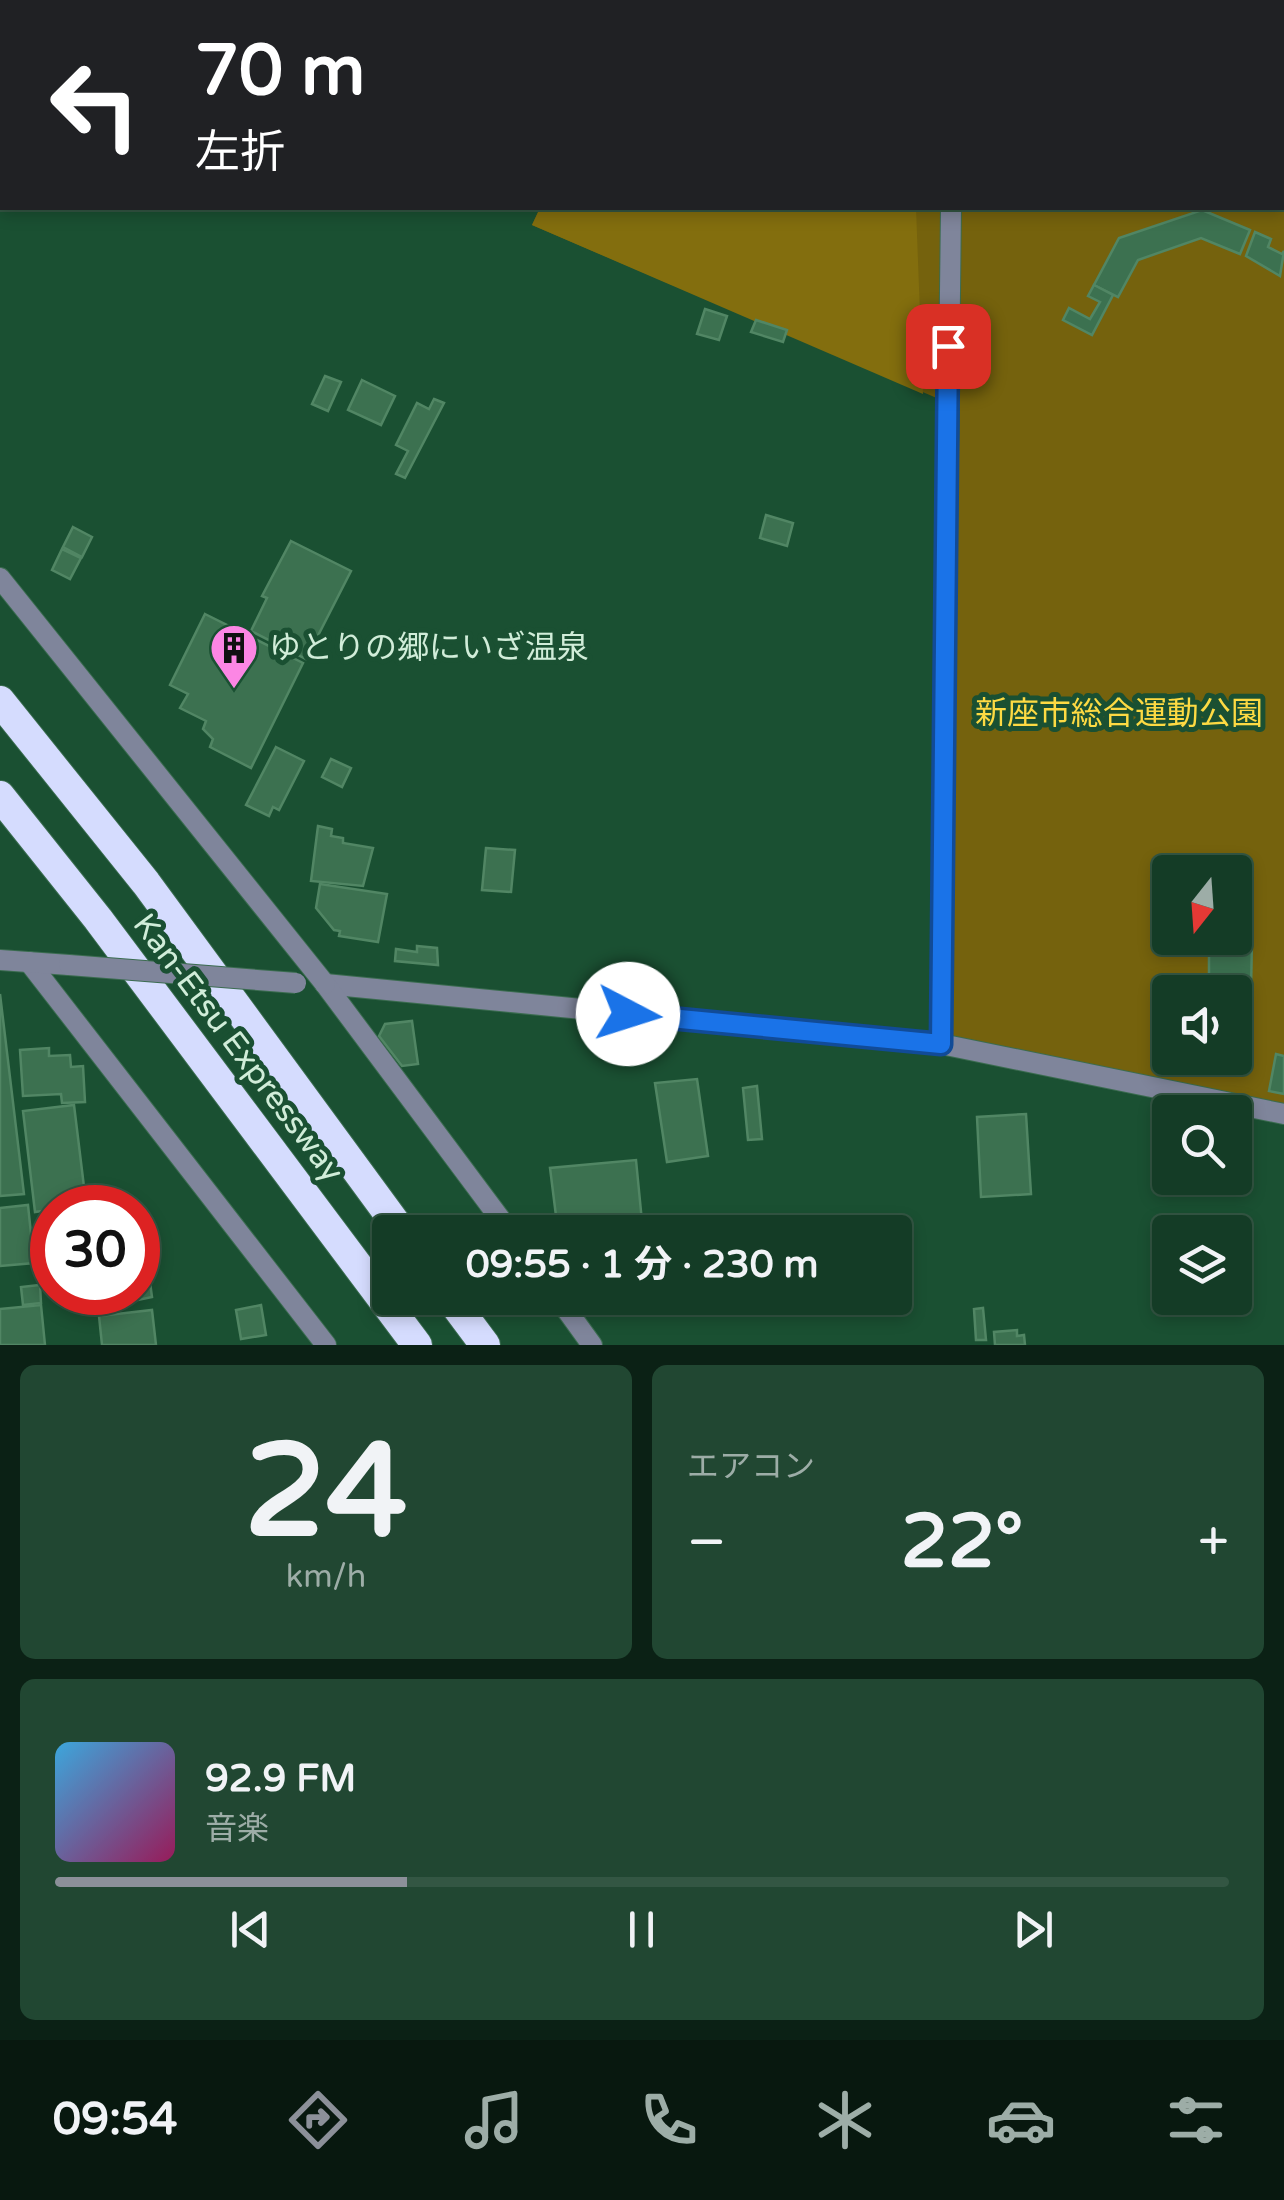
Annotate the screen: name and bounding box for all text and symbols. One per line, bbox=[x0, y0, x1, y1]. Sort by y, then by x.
text: 70 m bbox=[195, 30, 365, 114]
icon: left bbox=[30, 40, 160, 170]
text: 左折 bbox=[195, 126, 285, 180]
pin bbox=[906, 304, 991, 389]
icon: arrive bbox=[921, 319, 976, 374]
building icon: ゆとりの郷にいざ温泉 bbox=[208, 622, 260, 690]
place label: ゆとりの郷にいざ温泉 bbox=[269, 629, 589, 667]
park label: 新座市総合運動公園 bbox=[975, 695, 1263, 733]
north arrow bbox=[1152, 855, 1252, 955]
map controls bbox=[1152, 855, 1252, 1315]
street label: Kan-Etsu Expressway bbox=[125, 907, 351, 1189]
position arrow bbox=[576, 962, 680, 1066]
button: sound bbox=[1152, 975, 1252, 1075]
button: search bbox=[1152, 1095, 1252, 1195]
speed limit sign: 30 bbox=[30, 1185, 160, 1315]
button: layers bbox=[1152, 1215, 1252, 1315]
text: 09:55 · 1 分 · 230 m bbox=[466, 1242, 818, 1288]
text: 24 bbox=[244, 1415, 408, 1571]
text: エアコン bbox=[687, 1448, 815, 1486]
text: 22° bbox=[901, 1497, 1023, 1587]
text: − bbox=[687, 1510, 726, 1576]
text: + bbox=[1198, 1510, 1229, 1576]
text: km/h bbox=[286, 1558, 366, 1596]
text: 92.9 FM bbox=[205, 1756, 356, 1802]
text: 音楽 bbox=[205, 1810, 269, 1848]
icon: previous bbox=[223, 1902, 278, 1957]
icon: pause bbox=[614, 1902, 669, 1957]
icon: next bbox=[1006, 1902, 1061, 1957]
icon: directions bbox=[283, 2085, 353, 2155]
icon: music bbox=[459, 2085, 529, 2155]
icon: phone bbox=[634, 2085, 704, 2155]
icon: climate bbox=[810, 2085, 880, 2155]
icon: car bbox=[986, 2085, 1056, 2155]
icon: filters bbox=[1161, 2085, 1231, 2155]
text: 09:54 bbox=[53, 2093, 178, 2147]

